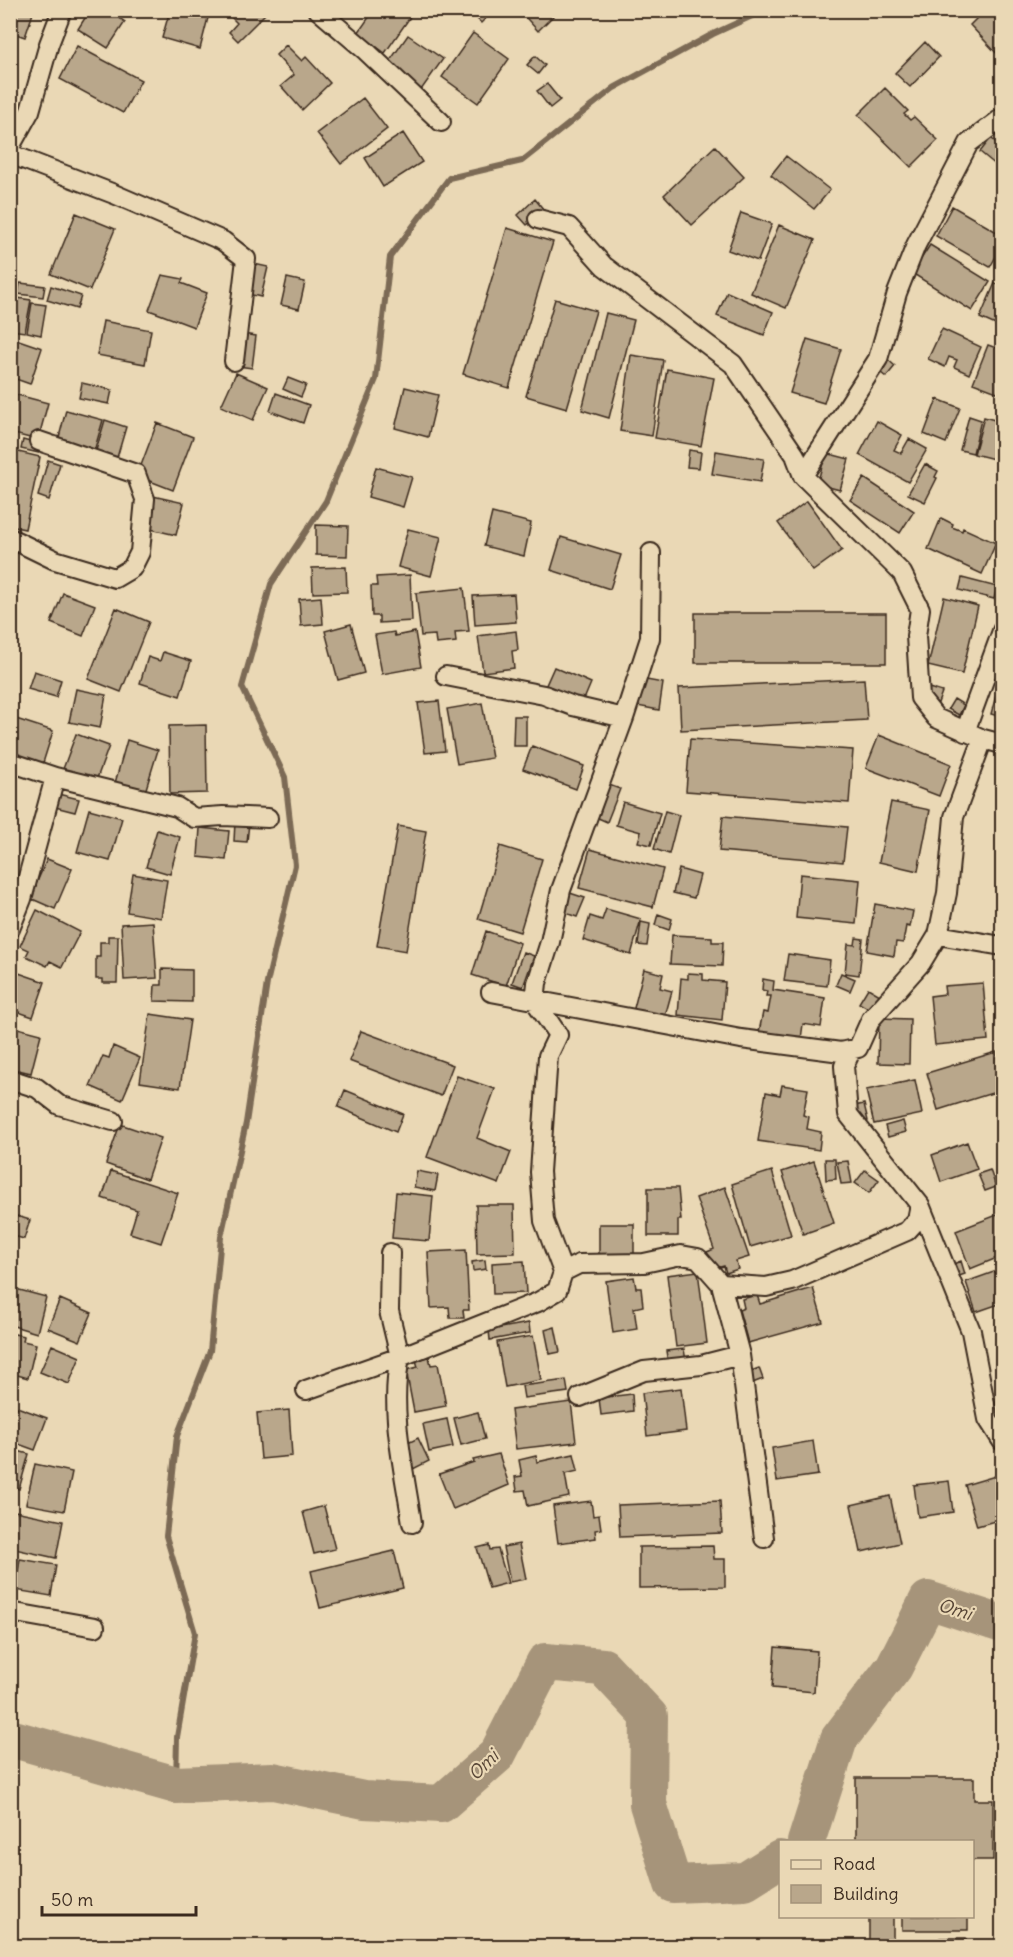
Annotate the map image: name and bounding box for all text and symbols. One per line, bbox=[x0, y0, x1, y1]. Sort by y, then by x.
water label: Omi bbox=[936, 1593, 976, 1626]
water label: Omi bbox=[463, 1744, 504, 1785]
legend bbox=[779, 1840, 974, 1918]
text: Road bbox=[833, 1852, 876, 1875]
scale bar bbox=[42, 1879, 196, 1917]
text: Building bbox=[833, 1882, 898, 1905]
text: 50 m bbox=[51, 1888, 93, 1911]

